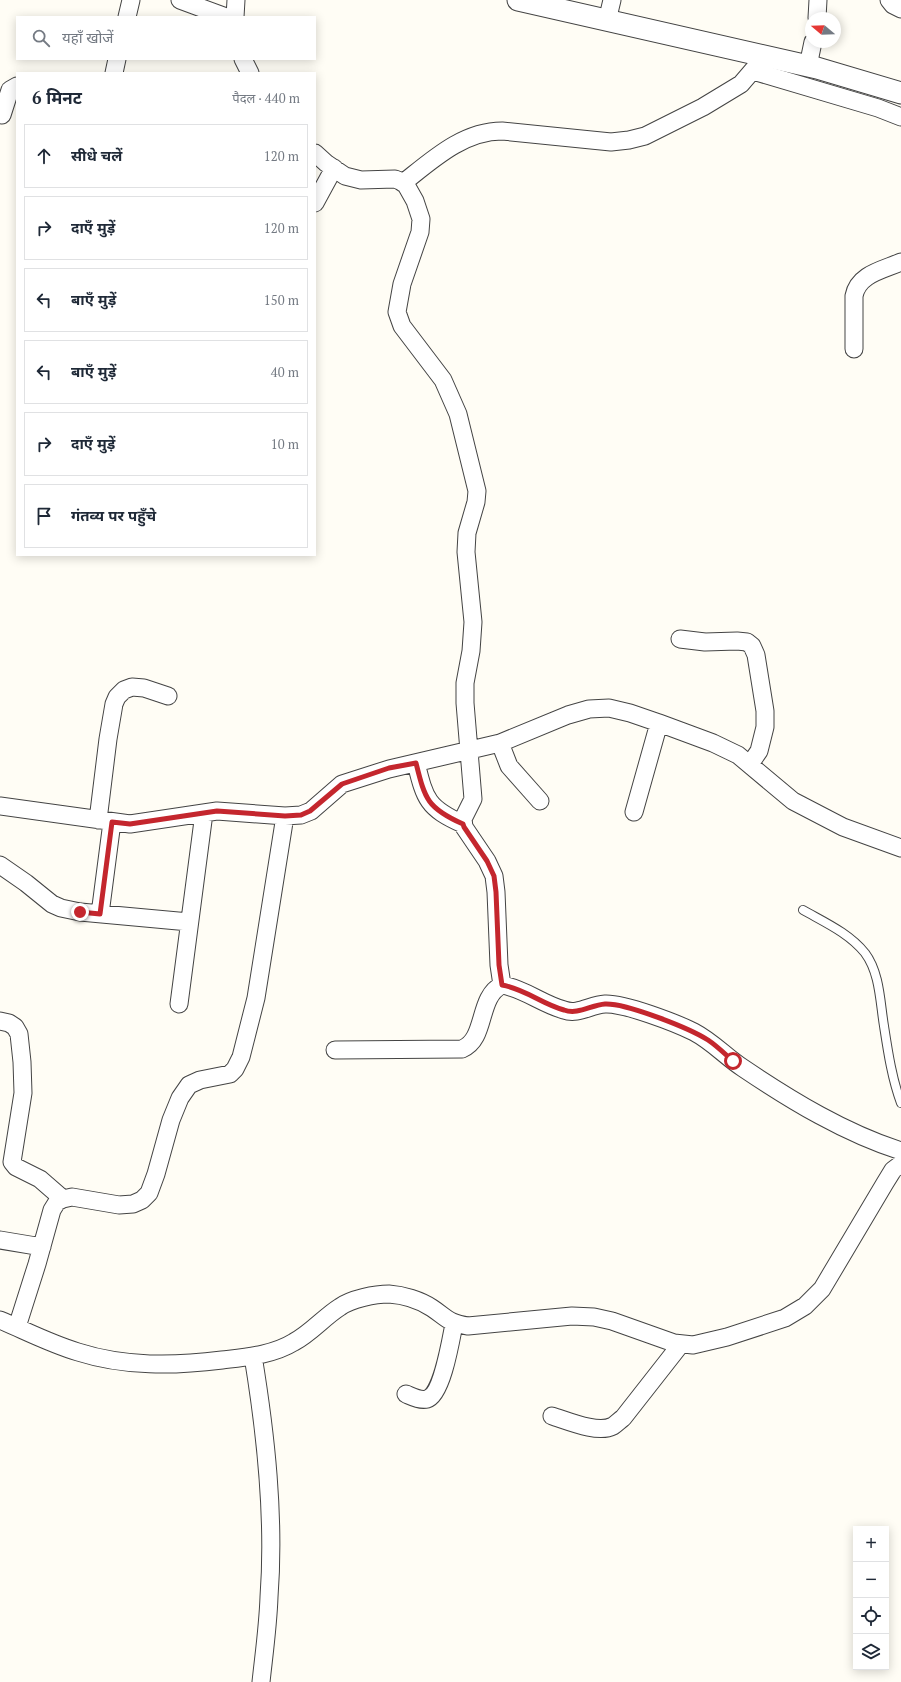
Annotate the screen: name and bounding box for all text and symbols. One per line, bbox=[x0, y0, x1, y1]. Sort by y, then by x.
north arrow bbox=[805, 12, 841, 48]
search box bbox=[16, 16, 316, 60]
icon: search bbox=[30, 27, 52, 49]
text: यहाँ खोजें bbox=[62, 27, 113, 47]
text: 6 मिनट bbox=[32, 86, 82, 109]
text: पैदल · 440 m bbox=[232, 89, 300, 107]
icon: ahead bbox=[33, 145, 55, 167]
text: सीधे चलें bbox=[71, 145, 122, 165]
text: 120 m bbox=[264, 147, 299, 165]
icon: right bbox=[33, 217, 55, 239]
text: दाएँ मुड़ें bbox=[71, 217, 115, 237]
text: 120 m bbox=[264, 219, 299, 237]
icon: left bbox=[33, 289, 55, 311]
text: बाएँ मुड़ें bbox=[71, 289, 116, 309]
text: 150 m bbox=[264, 291, 299, 309]
icon: left bbox=[33, 361, 55, 383]
text: बाएँ मुड़ें bbox=[71, 361, 116, 381]
text: 40 m bbox=[271, 363, 299, 381]
icon: right bbox=[33, 433, 55, 455]
text: दाएँ मुड़ें bbox=[71, 433, 115, 453]
text: 10 m bbox=[271, 435, 299, 453]
icon: arrive bbox=[33, 505, 55, 527]
text: गंतव्य पर पहुँचे bbox=[71, 505, 156, 525]
route end bbox=[71, 903, 89, 921]
route start bbox=[724, 1052, 742, 1070]
map controls bbox=[853, 1526, 889, 1670]
button: + bbox=[853, 1526, 889, 1562]
button: − bbox=[853, 1562, 889, 1598]
button: locate bbox=[853, 1598, 889, 1634]
button: layers bbox=[853, 1634, 889, 1670]

